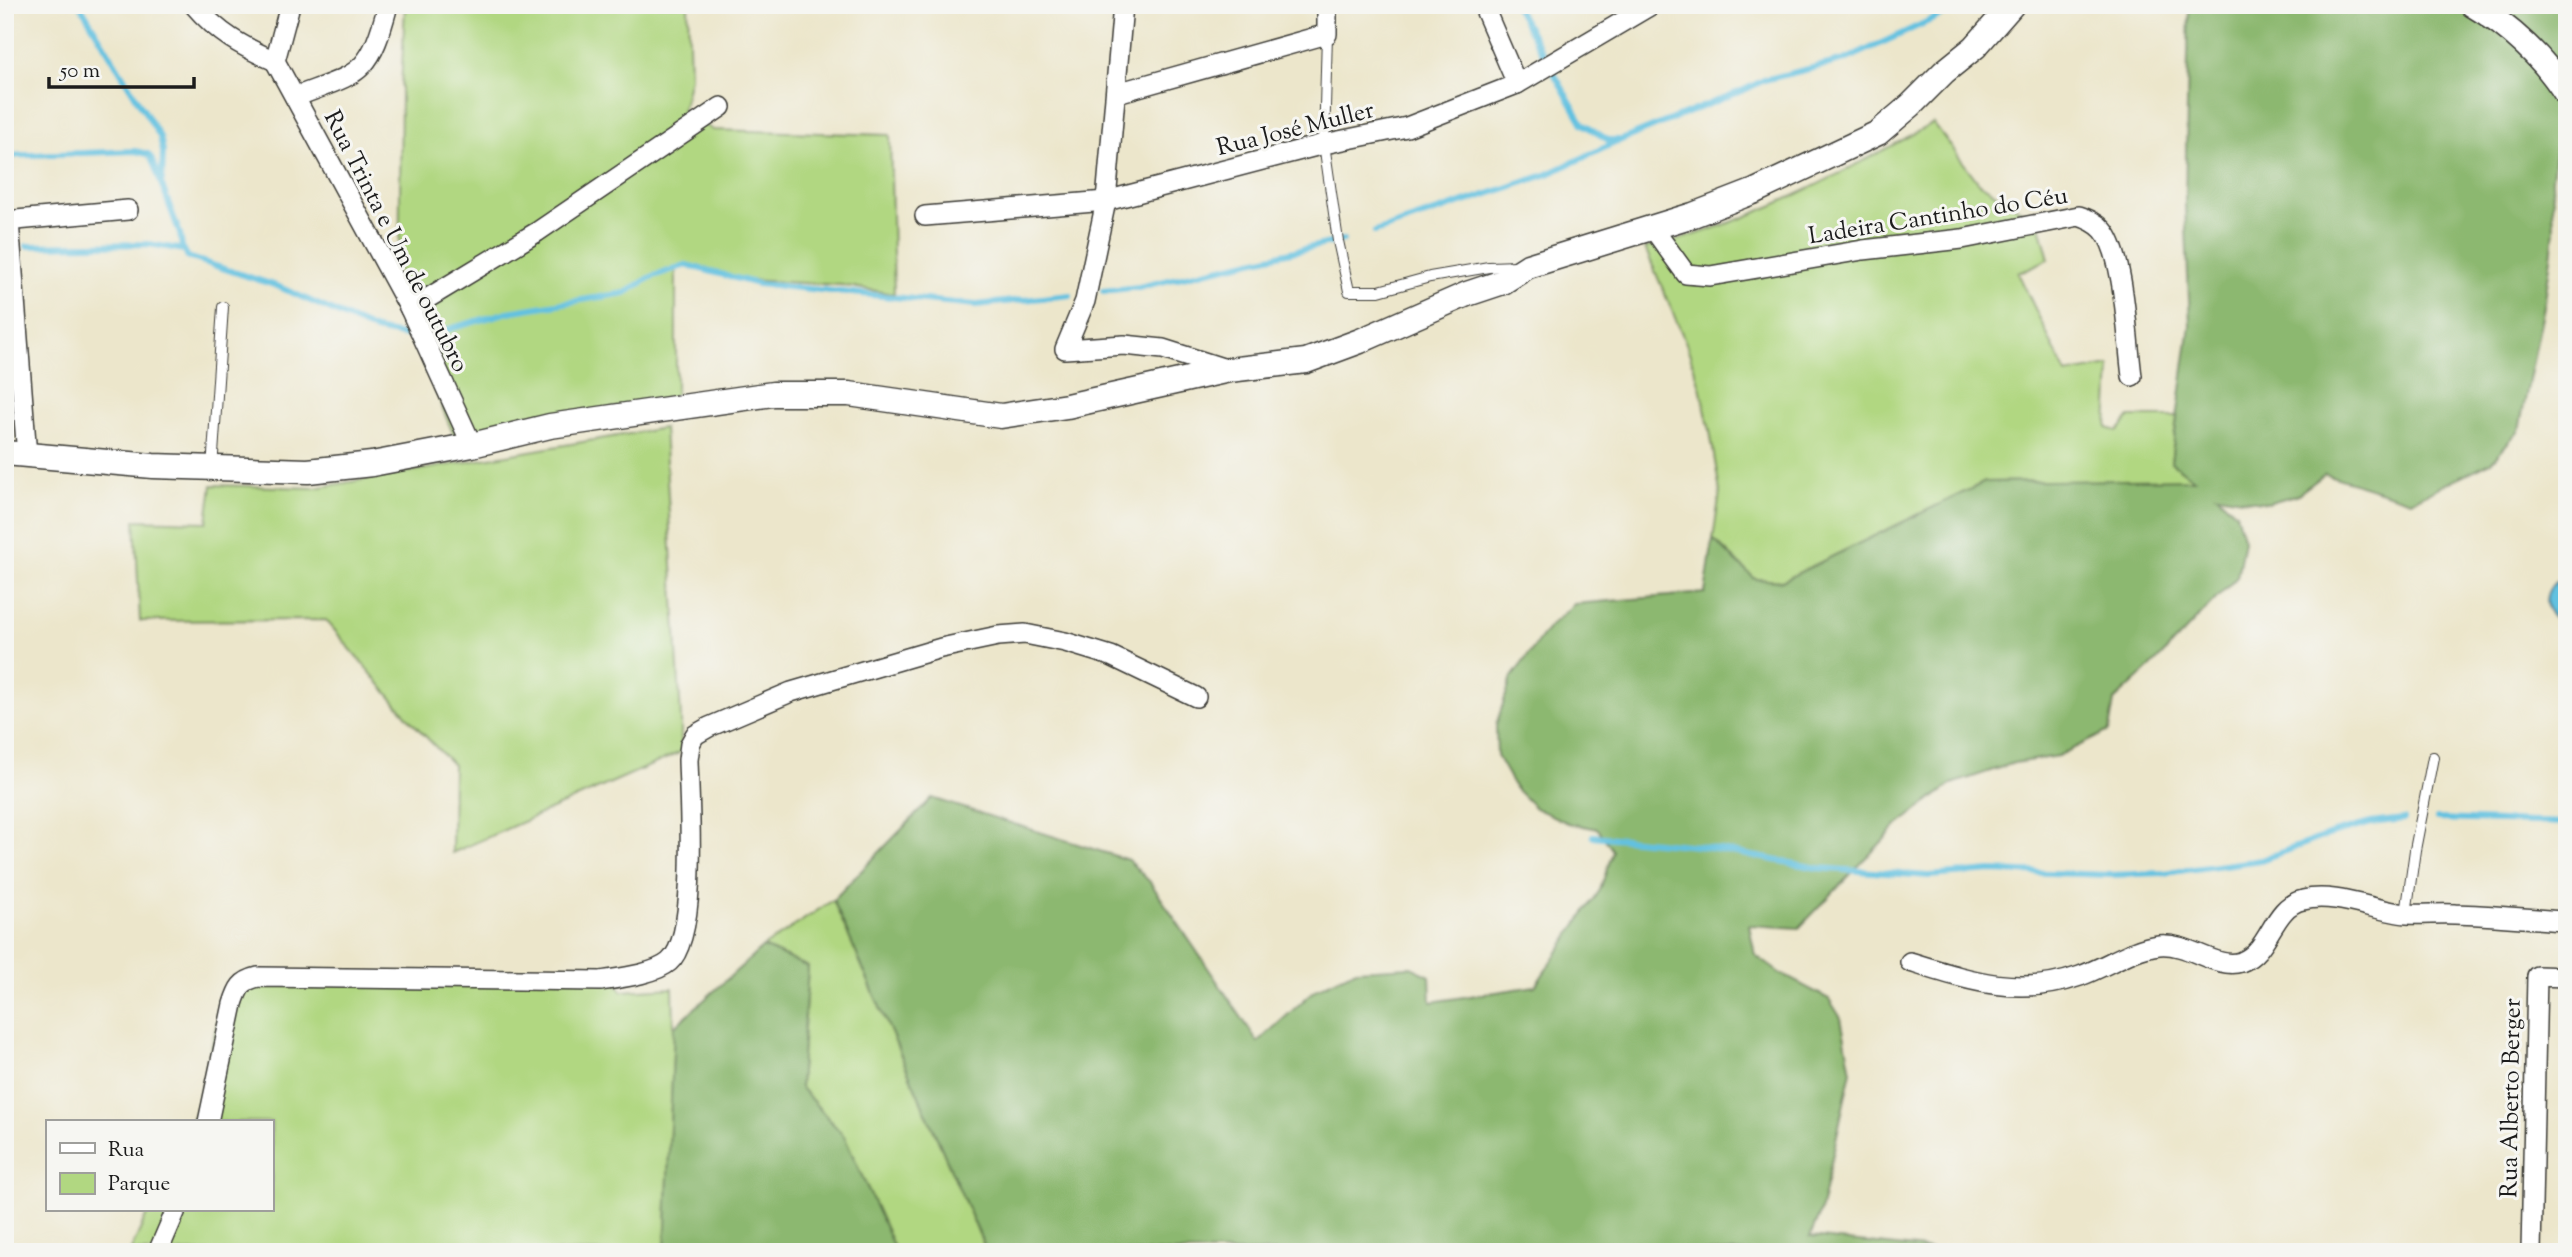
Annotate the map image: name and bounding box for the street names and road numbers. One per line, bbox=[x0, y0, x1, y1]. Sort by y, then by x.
street label: Rua José Muller bbox=[1213, 94, 1378, 166]
street label: Rua Trinta e Um de outubro bbox=[314, 105, 476, 379]
street label: Ladeira Cantinho do Céu bbox=[1806, 180, 2071, 254]
street label: Rua Alberto Berger bbox=[2493, 998, 2531, 1198]

